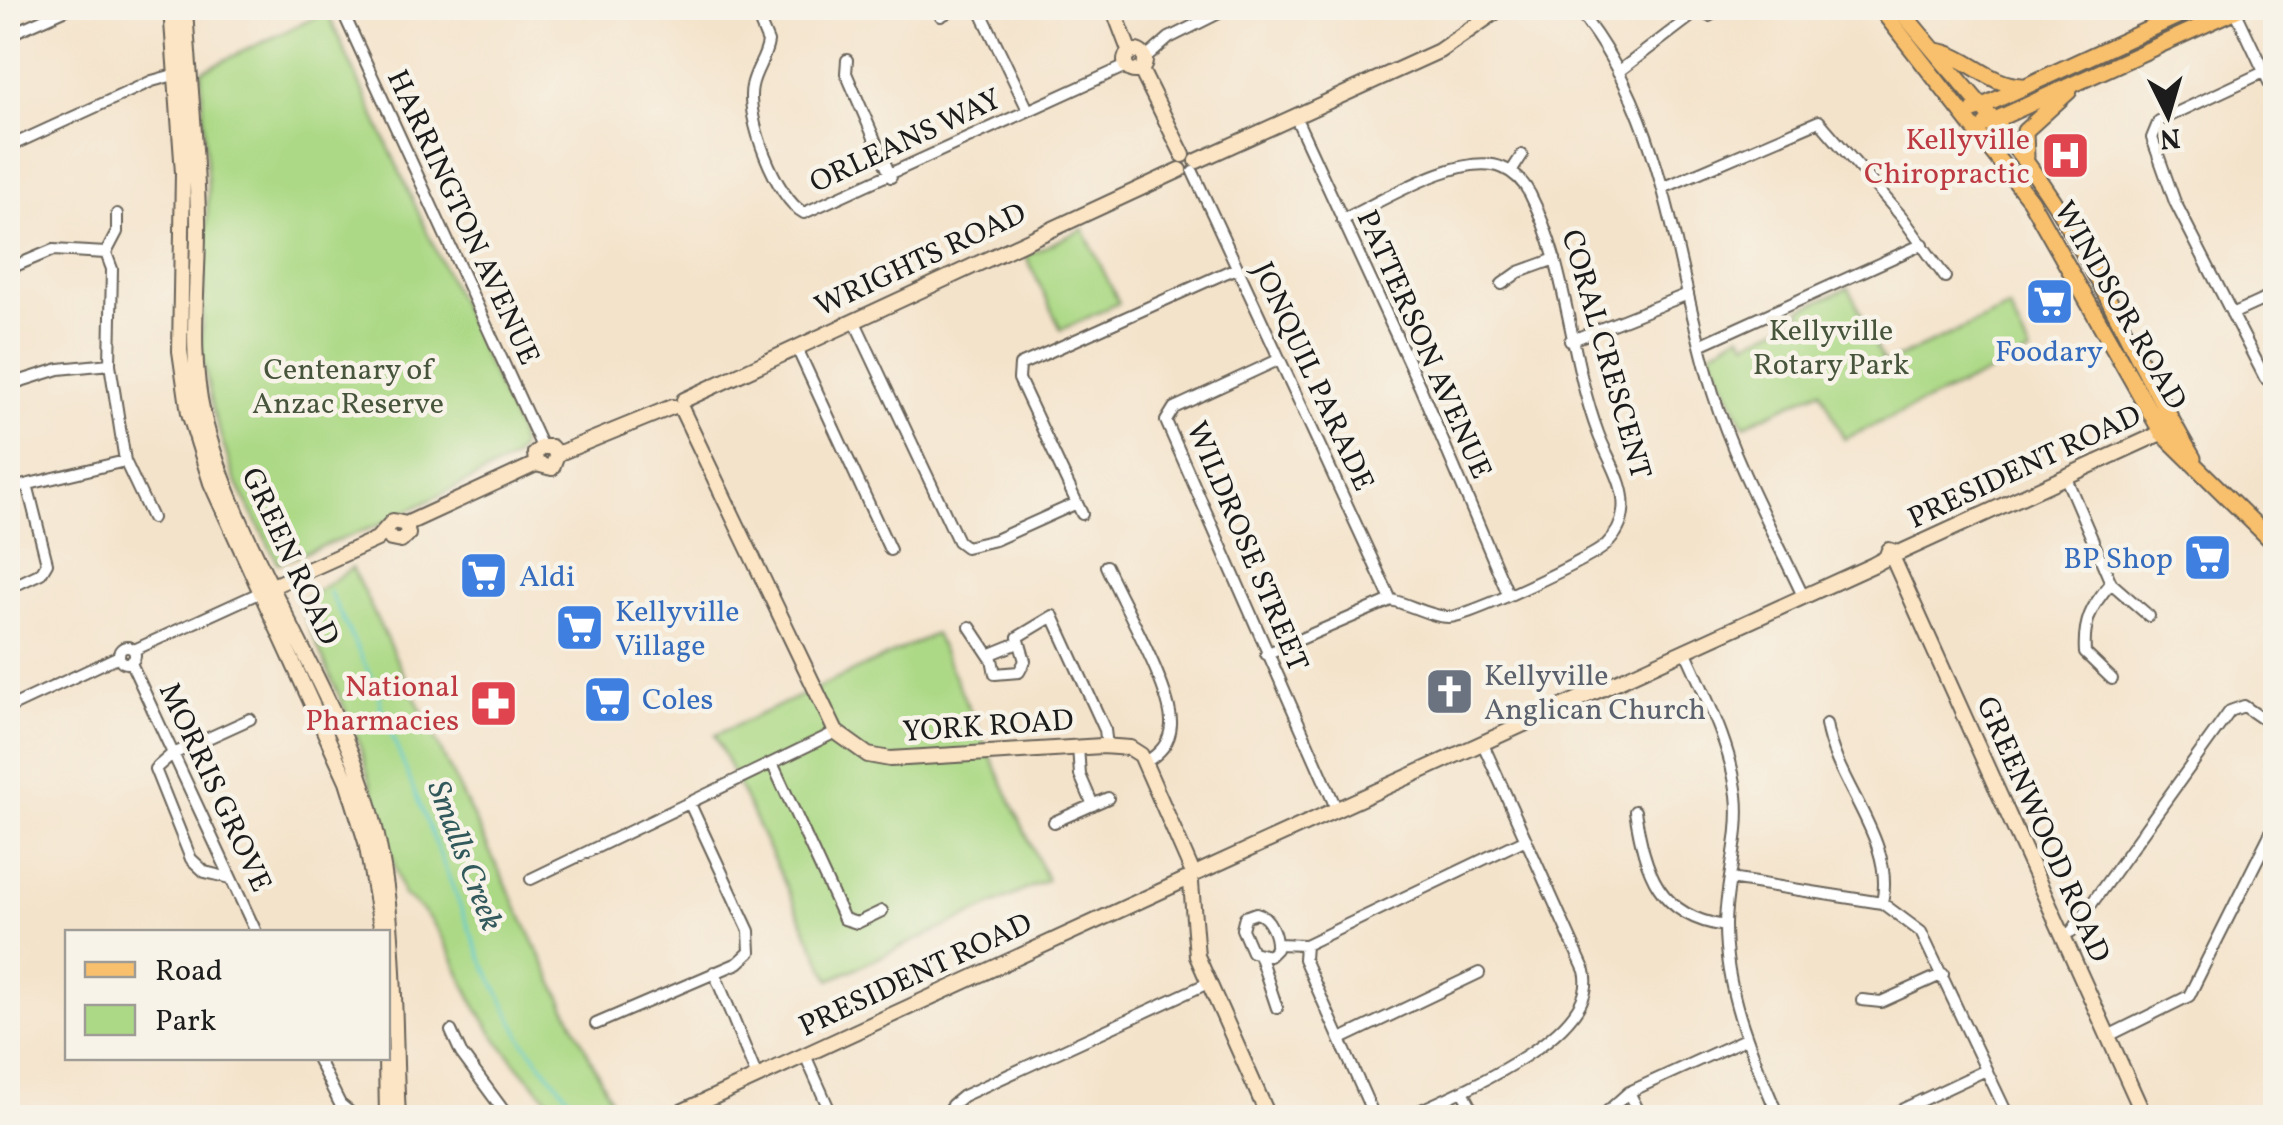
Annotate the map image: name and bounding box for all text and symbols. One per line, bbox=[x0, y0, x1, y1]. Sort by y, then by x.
street label: HARRINGTON AVENUE bbox=[375, 63, 549, 372]
north arrow bbox=[2118, 65, 2218, 165]
street label: ORLEANS WAY bbox=[803, 79, 1008, 205]
text: N bbox=[2158, 117, 2182, 158]
place label: Kellyville Chiropractic bbox=[1864, 120, 2030, 196]
hospital icon: Kellyville Chiropractic bbox=[2039, 130, 2091, 182]
street label: WRIGHTS ROAD bbox=[808, 193, 1033, 328]
street label: WINDSOR ROAD bbox=[2042, 194, 2196, 418]
street label: PATTERSON AVENUE bbox=[1345, 204, 1501, 486]
street label: CORAL CRESCENT bbox=[1549, 225, 1661, 484]
street label: JONQUIL PARADE bbox=[1241, 255, 1384, 498]
supermarket icon: Foodary bbox=[2023, 276, 2075, 328]
park label: Kellyville Rotary Park bbox=[1753, 311, 1909, 387]
place label: Foodary bbox=[1995, 332, 2103, 374]
park label: Centenary of Anzac Reserve bbox=[252, 350, 444, 426]
street label: PRESIDENT ROAD bbox=[1901, 395, 2148, 540]
street label: WILDROSE STREET bbox=[1174, 415, 1318, 678]
street label: GREEN ROAD bbox=[230, 461, 349, 653]
supermarket icon: BP Shop bbox=[2182, 532, 2234, 584]
place label: BP Shop bbox=[2063, 539, 2173, 581]
supermarket icon: Aldi bbox=[458, 550, 510, 602]
place label: Aldi bbox=[519, 557, 575, 599]
place label: Kellyville Village bbox=[615, 592, 740, 668]
supermarket icon: Kellyville Village bbox=[554, 602, 606, 654]
place label: Kellyville Anglican Church bbox=[1484, 656, 1706, 732]
church icon: Kellyville Anglican Church bbox=[1423, 666, 1475, 718]
place label: National Pharmacies bbox=[305, 667, 459, 743]
supermarket icon: Coles bbox=[581, 673, 633, 725]
street label: MORRIS GROVE bbox=[147, 676, 281, 899]
pharmacy icon: National Pharmacies bbox=[468, 677, 520, 729]
place label: Coles bbox=[642, 680, 713, 722]
street label: GREENWOOD ROAD bbox=[1965, 690, 2120, 969]
street label: YORK ROAD bbox=[901, 700, 1075, 754]
water label: Smalls Creek bbox=[414, 775, 512, 938]
street label: PRESIDENT ROAD bbox=[792, 903, 1039, 1048]
legend bbox=[65, 930, 390, 1060]
text: Road bbox=[155, 951, 223, 993]
text: Park bbox=[155, 1001, 216, 1043]

